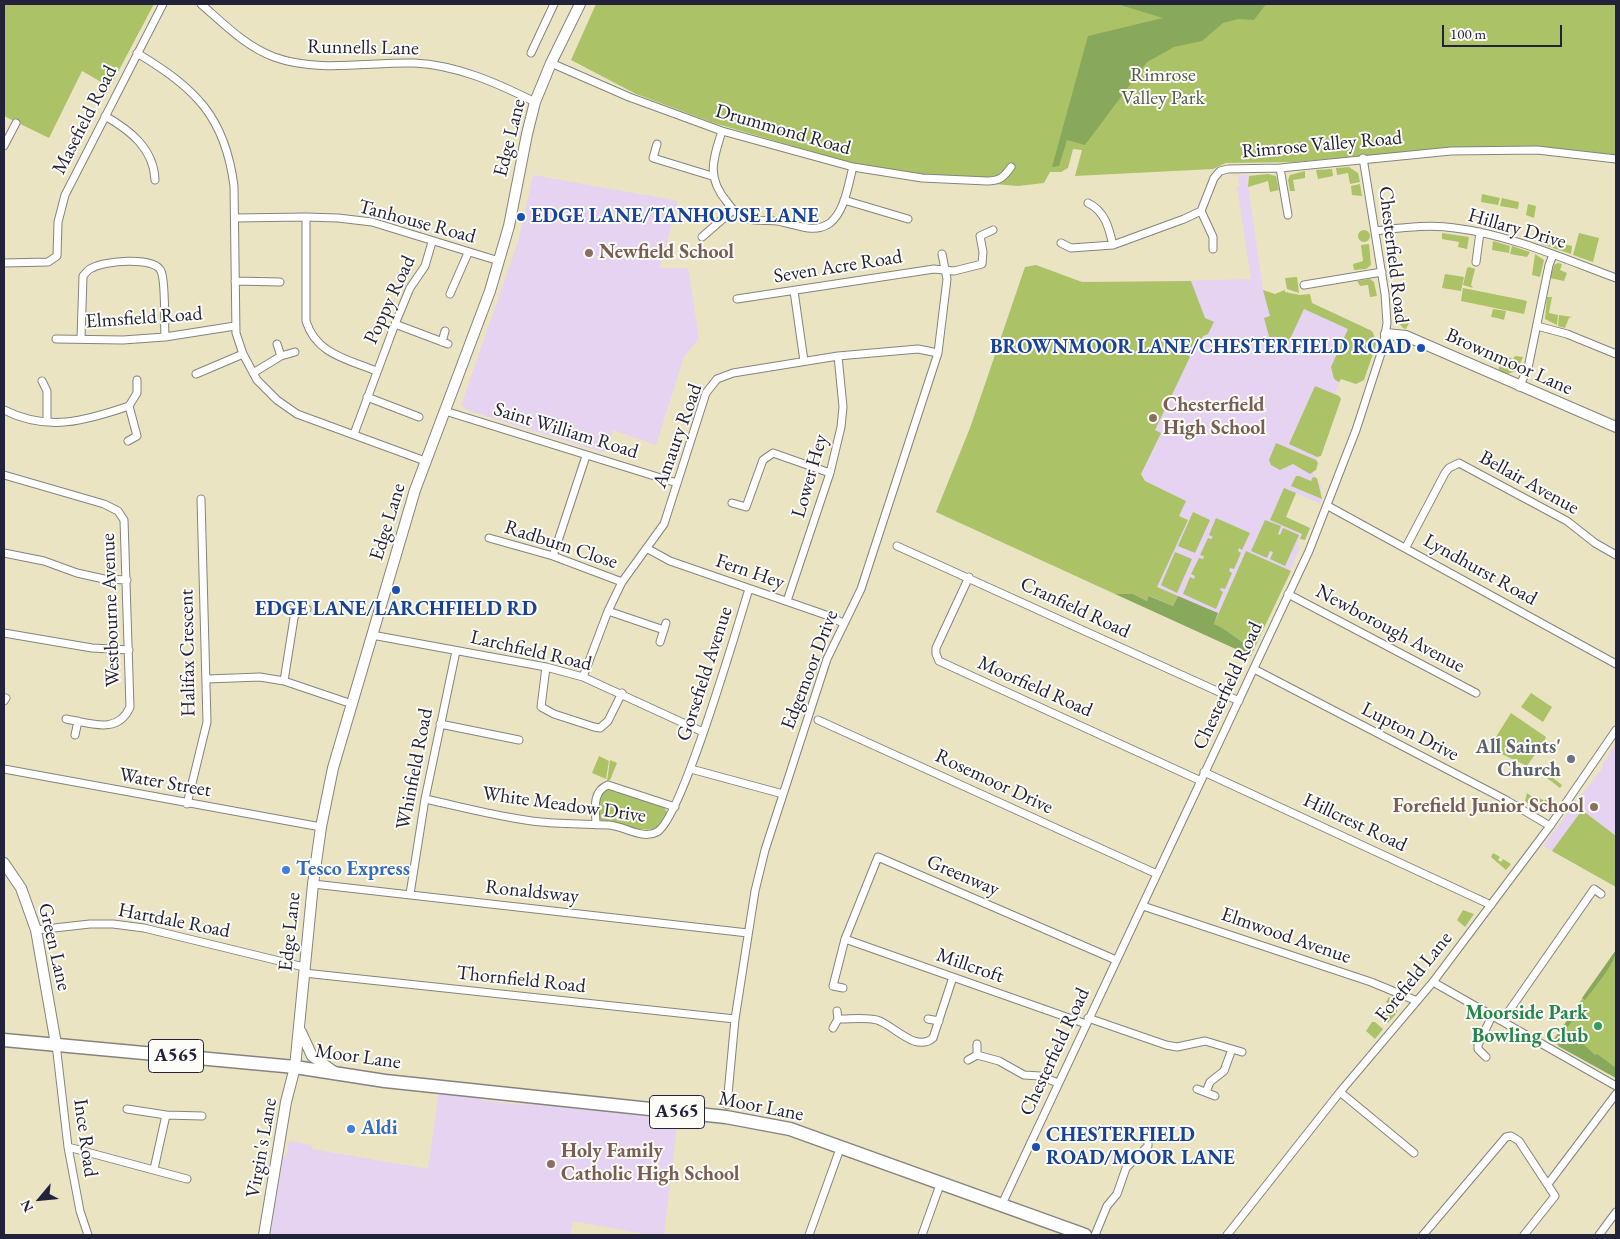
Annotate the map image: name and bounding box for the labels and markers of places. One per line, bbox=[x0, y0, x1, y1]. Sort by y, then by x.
place label: EDGE LANE/TANHOUSE LANE bbox=[531, 205, 819, 229]
marker: EDGE LANE/TANHOUSE LANE bbox=[515, 211, 527, 223]
place label: Newfield School bbox=[599, 241, 734, 265]
marker: Newfield School bbox=[583, 247, 595, 259]
place label: BROWNMOOR LANE/CHESTERFIELD ROAD bbox=[990, 336, 1411, 360]
marker: BROWNMOOR LANE/CHESTERFIELD ROAD bbox=[1415, 342, 1427, 354]
place label: Chesterfield High School bbox=[1163, 394, 1266, 441]
marker: Chesterfield High School bbox=[1147, 412, 1159, 424]
marker: EDGE LANE/LARCHFIELD RD bbox=[390, 584, 402, 596]
place label: EDGE LANE/LARCHFIELD RD bbox=[255, 598, 537, 622]
place label: All Saints' Church bbox=[1475, 736, 1561, 783]
marker: All Saints' Church bbox=[1565, 753, 1577, 765]
place label: Forefield Junior School bbox=[1393, 795, 1584, 819]
marker: Forefield Junior School bbox=[1588, 801, 1600, 813]
place label: Tesco Express bbox=[296, 858, 410, 882]
marker: Tesco Express bbox=[280, 864, 292, 876]
place label: Moorside Park Bowling Club bbox=[1465, 1002, 1588, 1049]
marker: Moorside Park Bowling Club bbox=[1592, 1020, 1604, 1032]
place label: Aldi bbox=[361, 1117, 398, 1141]
marker: Aldi bbox=[345, 1123, 357, 1135]
place label: CHESTERFIELD ROAD/MOOR LANE bbox=[1046, 1124, 1235, 1171]
place label: Holy Family Catholic High School bbox=[561, 1140, 739, 1187]
marker: CHESTERFIELD ROAD/MOOR LANE bbox=[1030, 1141, 1042, 1153]
marker: Holy Family Catholic High School bbox=[545, 1158, 557, 1170]

